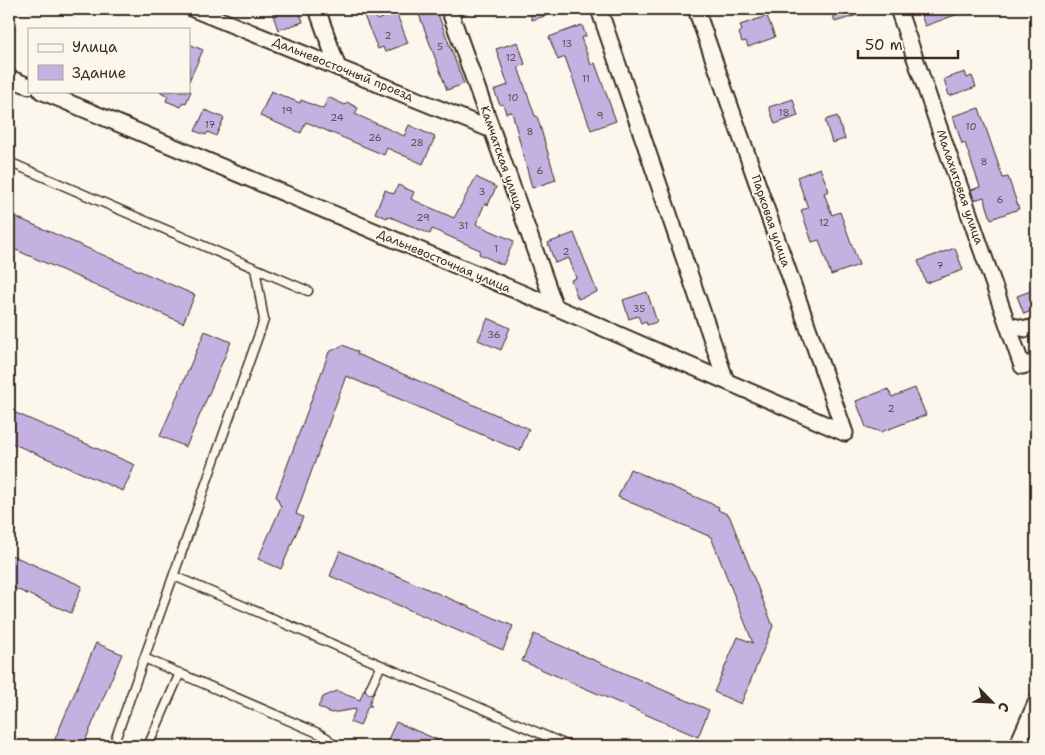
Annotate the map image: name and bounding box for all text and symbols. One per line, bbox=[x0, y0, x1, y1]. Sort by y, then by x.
legend bbox=[28, 28, 190, 92]
scale bar bbox=[858, 28, 958, 60]
house number: 2 bbox=[385, 29, 392, 42]
street label: Дальневосточный проезд bbox=[270, 33, 416, 105]
text: 50 m bbox=[865, 35, 903, 55]
text: Улица bbox=[72, 37, 118, 57]
house number: 13 bbox=[562, 37, 572, 50]
house number: 5 bbox=[437, 40, 443, 53]
house number: 12 bbox=[506, 51, 516, 64]
text: Здание bbox=[72, 63, 126, 83]
house number: 11 bbox=[582, 72, 590, 85]
house number: 10 bbox=[508, 91, 518, 104]
house number: 19 bbox=[282, 104, 292, 117]
street label: Камчатская улица bbox=[477, 104, 528, 213]
house number: 18 bbox=[778, 106, 790, 119]
house number: 9 bbox=[597, 109, 604, 122]
house number: 24 bbox=[330, 111, 344, 124]
house number: 17 bbox=[205, 118, 215, 131]
house number: 10 bbox=[966, 120, 976, 133]
house number: 8 bbox=[527, 125, 534, 138]
street label: Малахитовая улица bbox=[933, 127, 987, 247]
house number: 26 bbox=[368, 131, 382, 144]
house number: 28 bbox=[410, 136, 424, 149]
house number: 8 bbox=[981, 155, 988, 168]
house number: 6 bbox=[537, 164, 544, 177]
street label: Парковая улица bbox=[748, 173, 794, 270]
house number: 3 bbox=[479, 185, 486, 198]
house number: 6 bbox=[997, 193, 1004, 206]
house number: 29 bbox=[416, 211, 430, 224]
house number: 12 bbox=[819, 216, 829, 229]
house number: 31 bbox=[458, 219, 468, 232]
street label: Дальневосточная улица bbox=[375, 226, 514, 297]
house number: 1 bbox=[494, 242, 498, 255]
house number: 2 bbox=[563, 245, 570, 258]
house number: 7 bbox=[937, 259, 944, 272]
house number: 35 bbox=[633, 302, 645, 315]
house number: 36 bbox=[487, 328, 501, 341]
house number: 2 bbox=[888, 402, 895, 415]
north arrow bbox=[968, 678, 1018, 728]
text: С bbox=[994, 700, 1014, 715]

